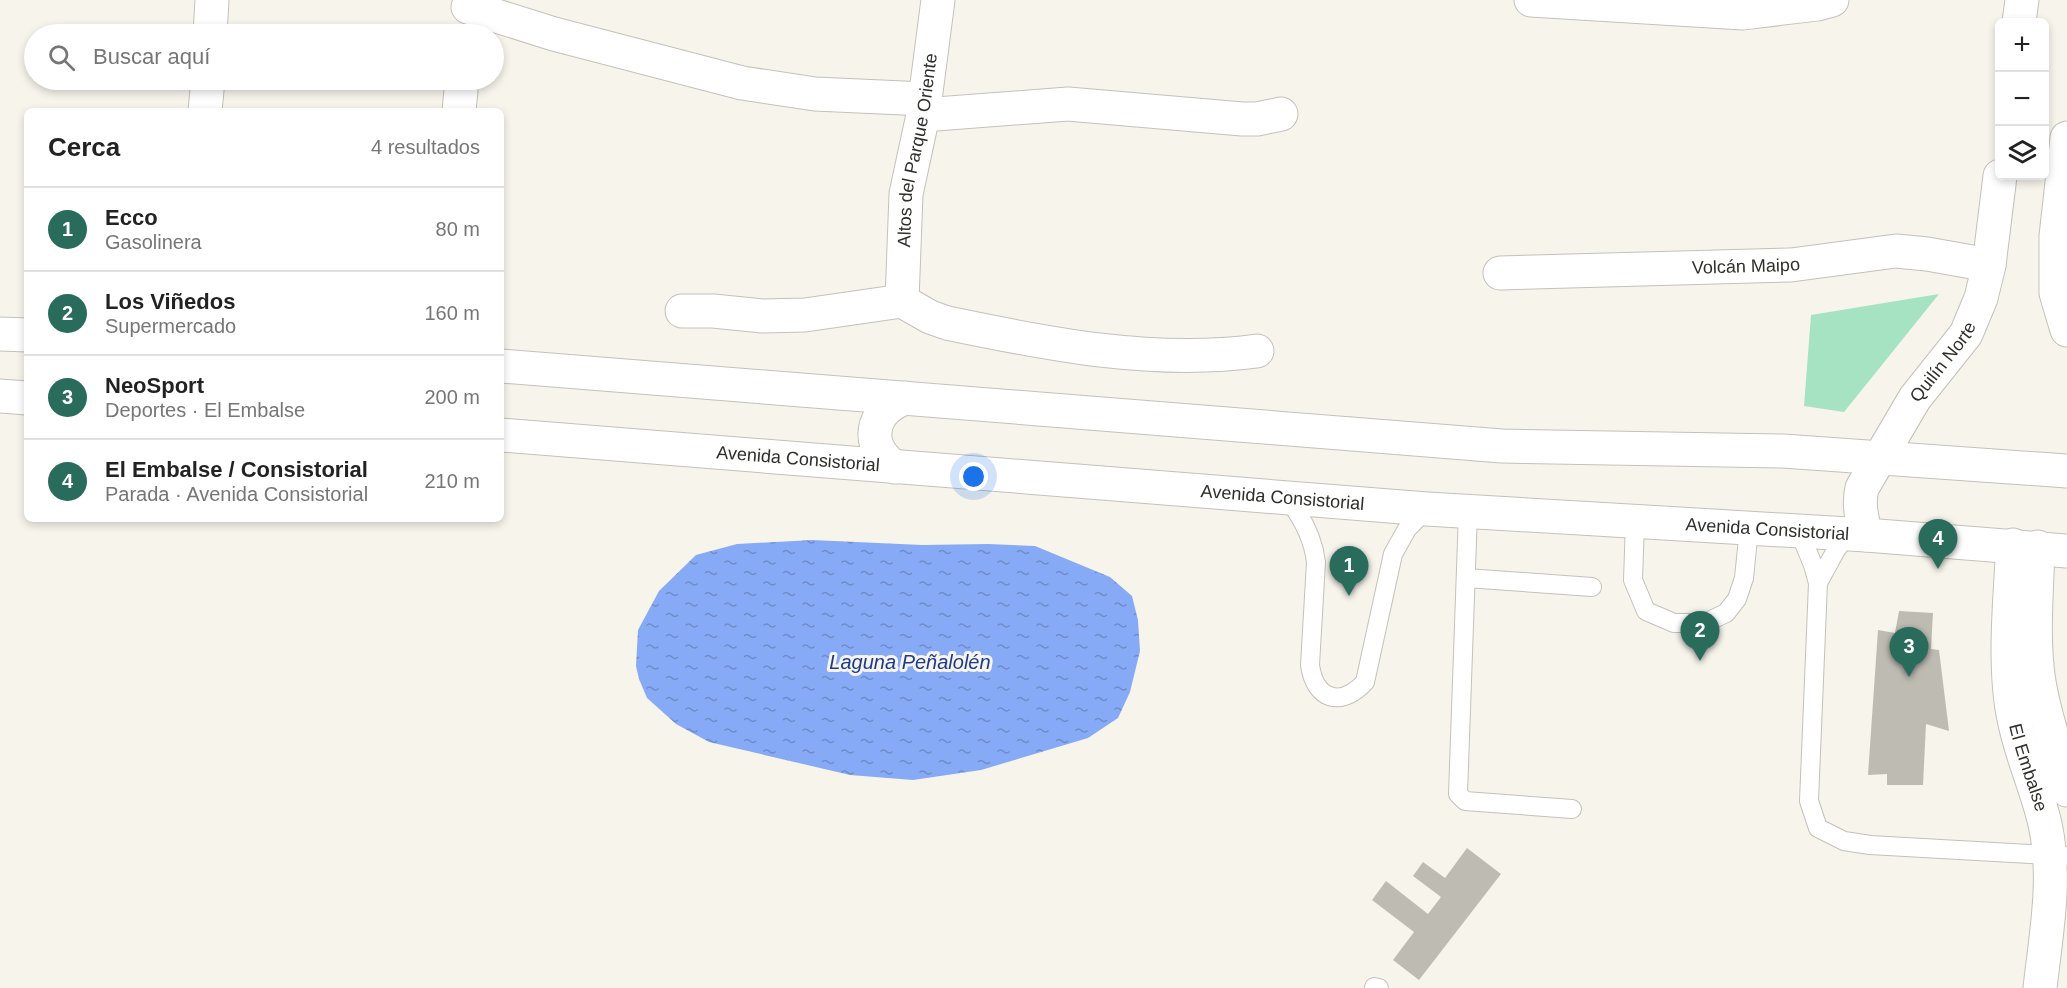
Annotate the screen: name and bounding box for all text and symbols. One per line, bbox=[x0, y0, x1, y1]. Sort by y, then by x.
map controls bbox=[1995, 18, 2049, 180]
button: + bbox=[1995, 18, 2049, 72]
search box bbox=[24, 24, 504, 90]
icon: search bbox=[45, 41, 78, 74]
text: Buscar aquí bbox=[93, 44, 210, 69]
street label: Altos del Parque Oriente bbox=[894, 52, 941, 248]
button: − bbox=[1995, 72, 2049, 126]
button: layers bbox=[1995, 126, 2049, 180]
text: Cerca bbox=[48, 132, 120, 162]
text: 4 resultados bbox=[371, 136, 480, 158]
text: Ecco bbox=[105, 205, 158, 230]
text: 1 bbox=[62, 218, 73, 240]
text: 80 m bbox=[436, 218, 480, 240]
text: Gasolinera bbox=[105, 231, 202, 253]
street label: Volcán Maipo bbox=[1692, 254, 1801, 278]
text: Los Viñedos bbox=[105, 289, 235, 314]
text: 2 bbox=[62, 302, 73, 324]
text: 160 m bbox=[424, 302, 480, 324]
text: Supermercado bbox=[105, 315, 236, 337]
street label: Quilín Norte bbox=[1906, 319, 1980, 406]
text: NeoSport bbox=[105, 373, 204, 398]
text: 3 bbox=[62, 386, 73, 408]
text: 200 m bbox=[424, 386, 480, 408]
text: Deportes · El Embalse bbox=[105, 399, 305, 421]
street label: Avenida Consistorial bbox=[716, 442, 881, 475]
text: El Embalse / Consistorial bbox=[105, 457, 368, 482]
your location bbox=[959, 462, 988, 491]
text: 4 bbox=[62, 470, 73, 492]
text: 210 m bbox=[424, 470, 480, 492]
street label: Avenida Consistorial bbox=[1200, 481, 1365, 514]
text: Parada · Avenida Consistorial bbox=[105, 483, 368, 505]
street label: Avenida Consistorial bbox=[1685, 514, 1850, 544]
pin: 4 bbox=[1918, 520, 1958, 569]
pin: 1 bbox=[1330, 546, 1368, 596]
pin: 2 bbox=[1680, 612, 1720, 661]
pin: 3 bbox=[1890, 628, 1928, 677]
water label: Laguna Peñalolén bbox=[829, 651, 991, 673]
street label: El Embalse bbox=[2005, 722, 2051, 814]

